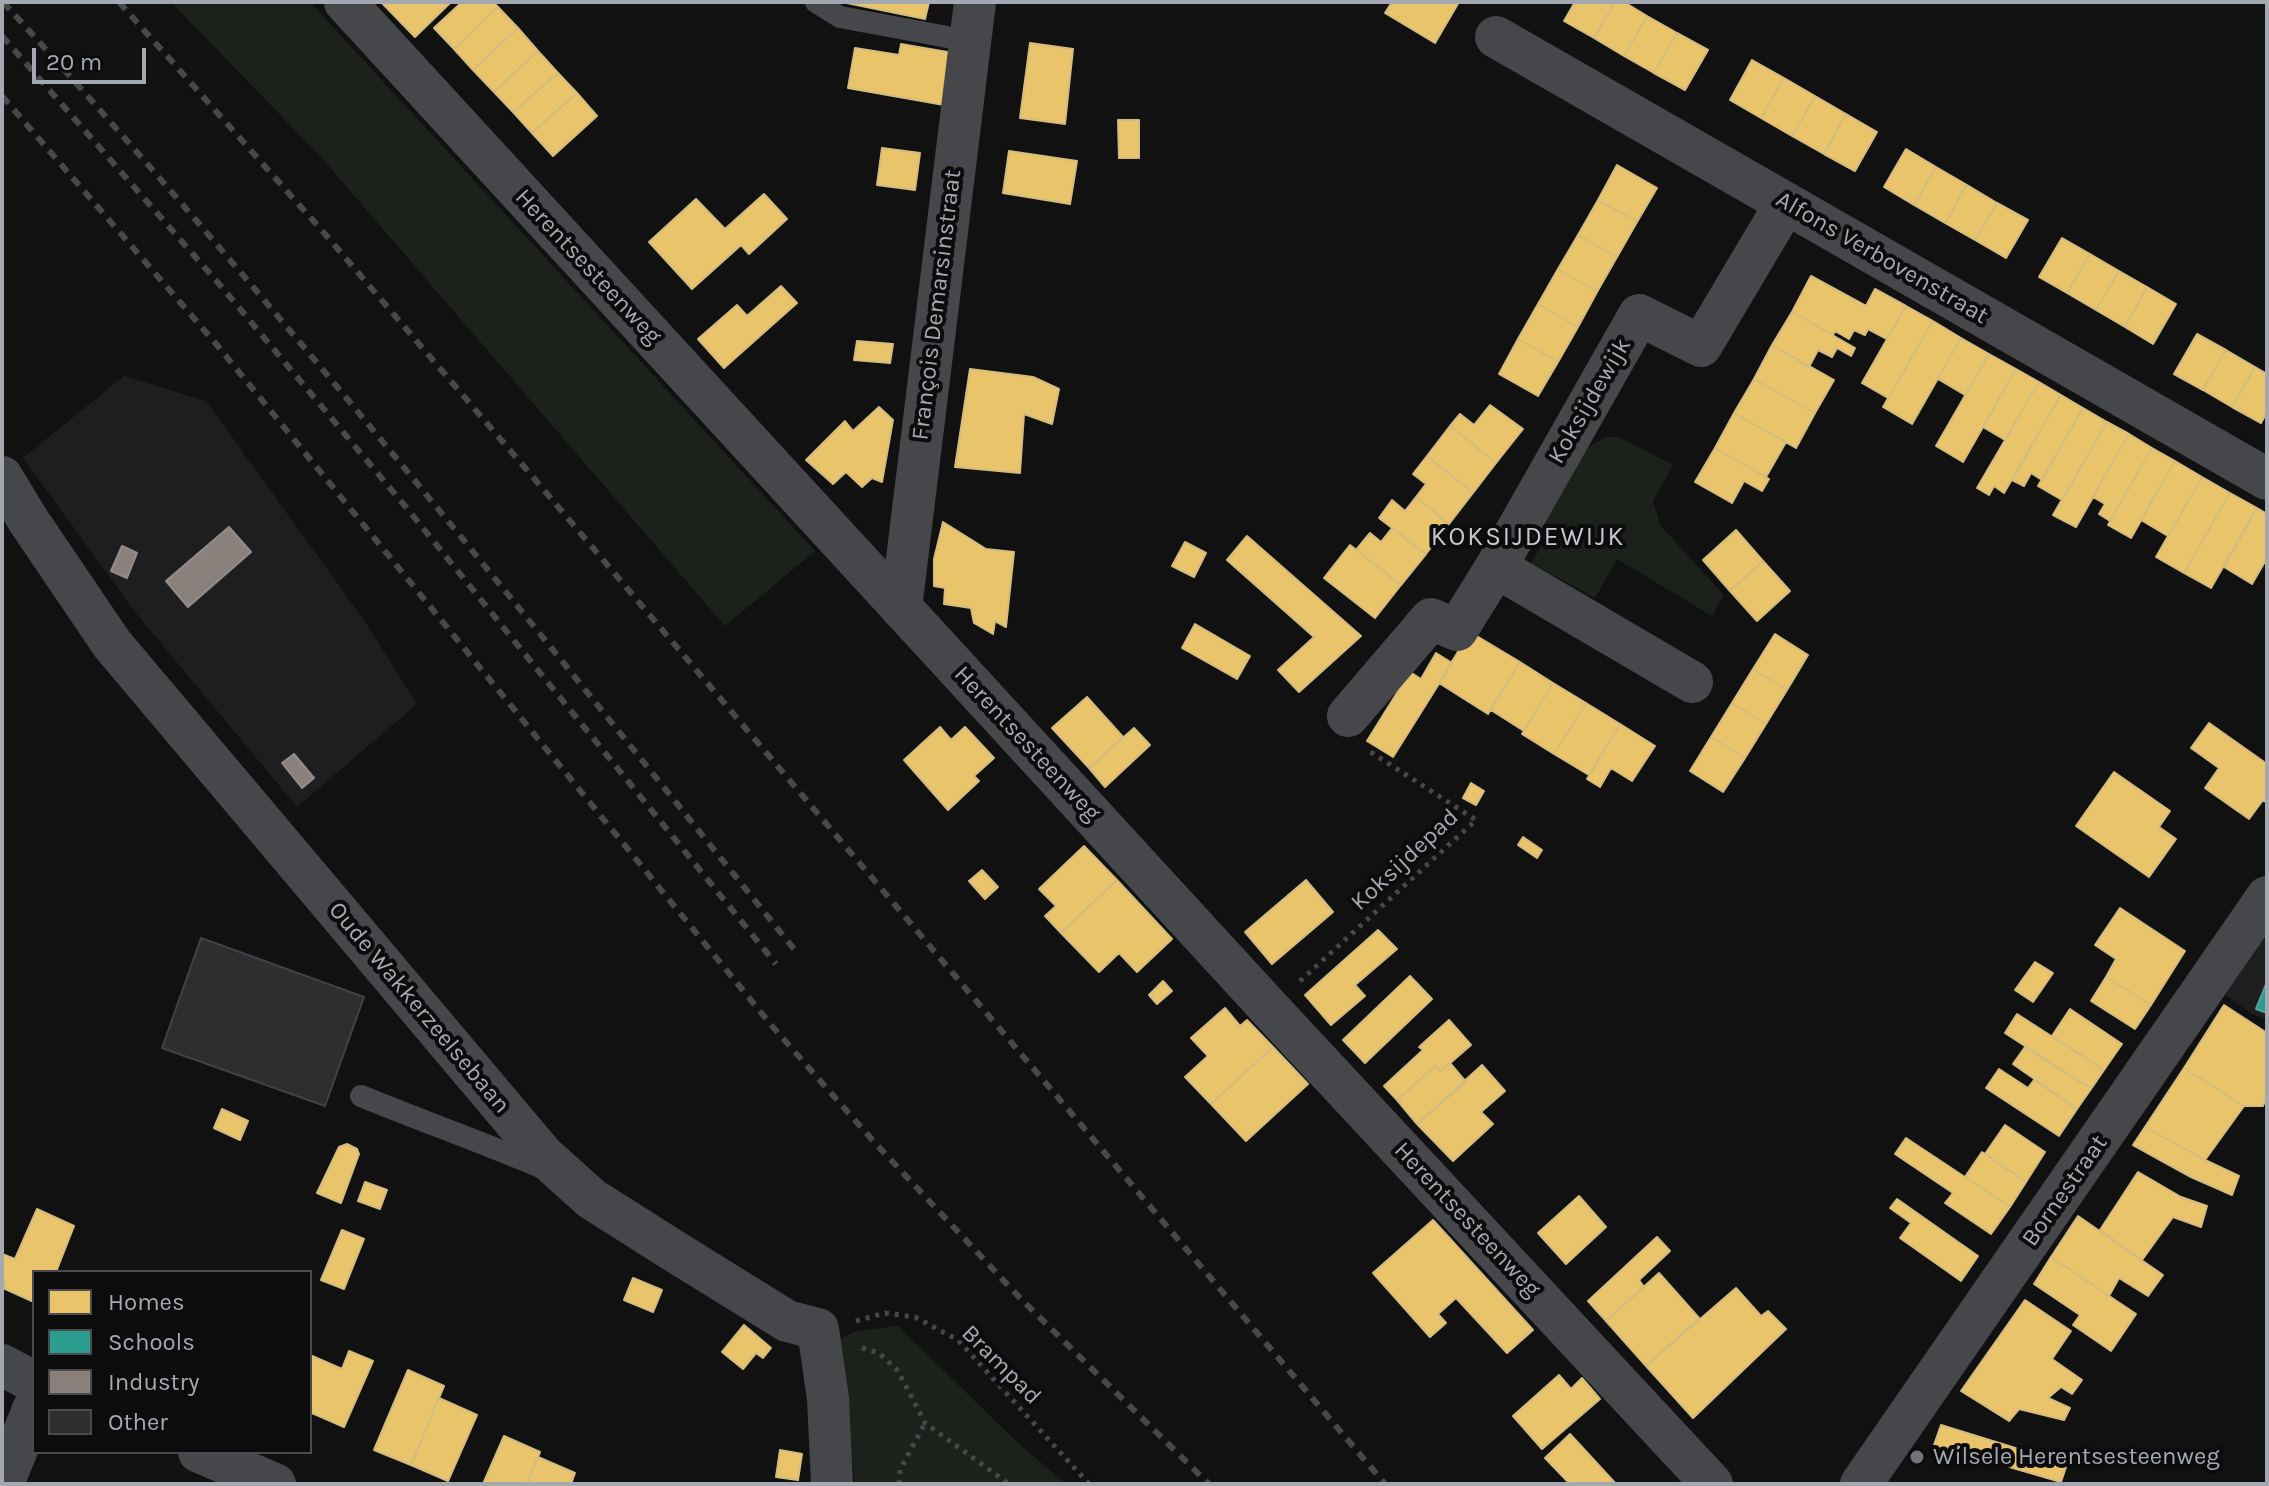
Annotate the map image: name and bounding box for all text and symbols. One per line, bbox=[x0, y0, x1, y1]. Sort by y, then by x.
scale bar bbox=[36, 32, 150, 82]
text: 20 m bbox=[46, 48, 102, 76]
street label: François Demarsinstraat bbox=[906, 168, 968, 442]
street label: Herentsesteenweg bbox=[509, 183, 667, 351]
street label: Alfons Verbovenstraat bbox=[1771, 185, 1993, 331]
street label: Koksijdewijk bbox=[1542, 333, 1638, 469]
district label: KOKSIJDEWIJK bbox=[1431, 522, 1625, 554]
street label: Herentsesteenweg bbox=[948, 660, 1106, 828]
street label: Koksijdepad bbox=[1345, 803, 1465, 917]
street label: Oude Wakkerzeelsebaan bbox=[322, 896, 516, 1120]
street label: Bornestraat bbox=[2016, 1130, 2114, 1252]
street label: Herentsesteenweg bbox=[1388, 1136, 1546, 1304]
legend bbox=[32, 1270, 312, 1454]
text: Homes bbox=[108, 1288, 185, 1316]
street label: Brampad bbox=[955, 1319, 1047, 1411]
text: Schools bbox=[108, 1328, 195, 1356]
text: Industry bbox=[108, 1368, 199, 1396]
text: Other bbox=[108, 1408, 168, 1436]
place label: Wilsele Herentsesteenweg bbox=[1933, 1443, 2220, 1471]
marker: Wilsele Herentsesteenweg bbox=[1908, 1448, 1926, 1466]

